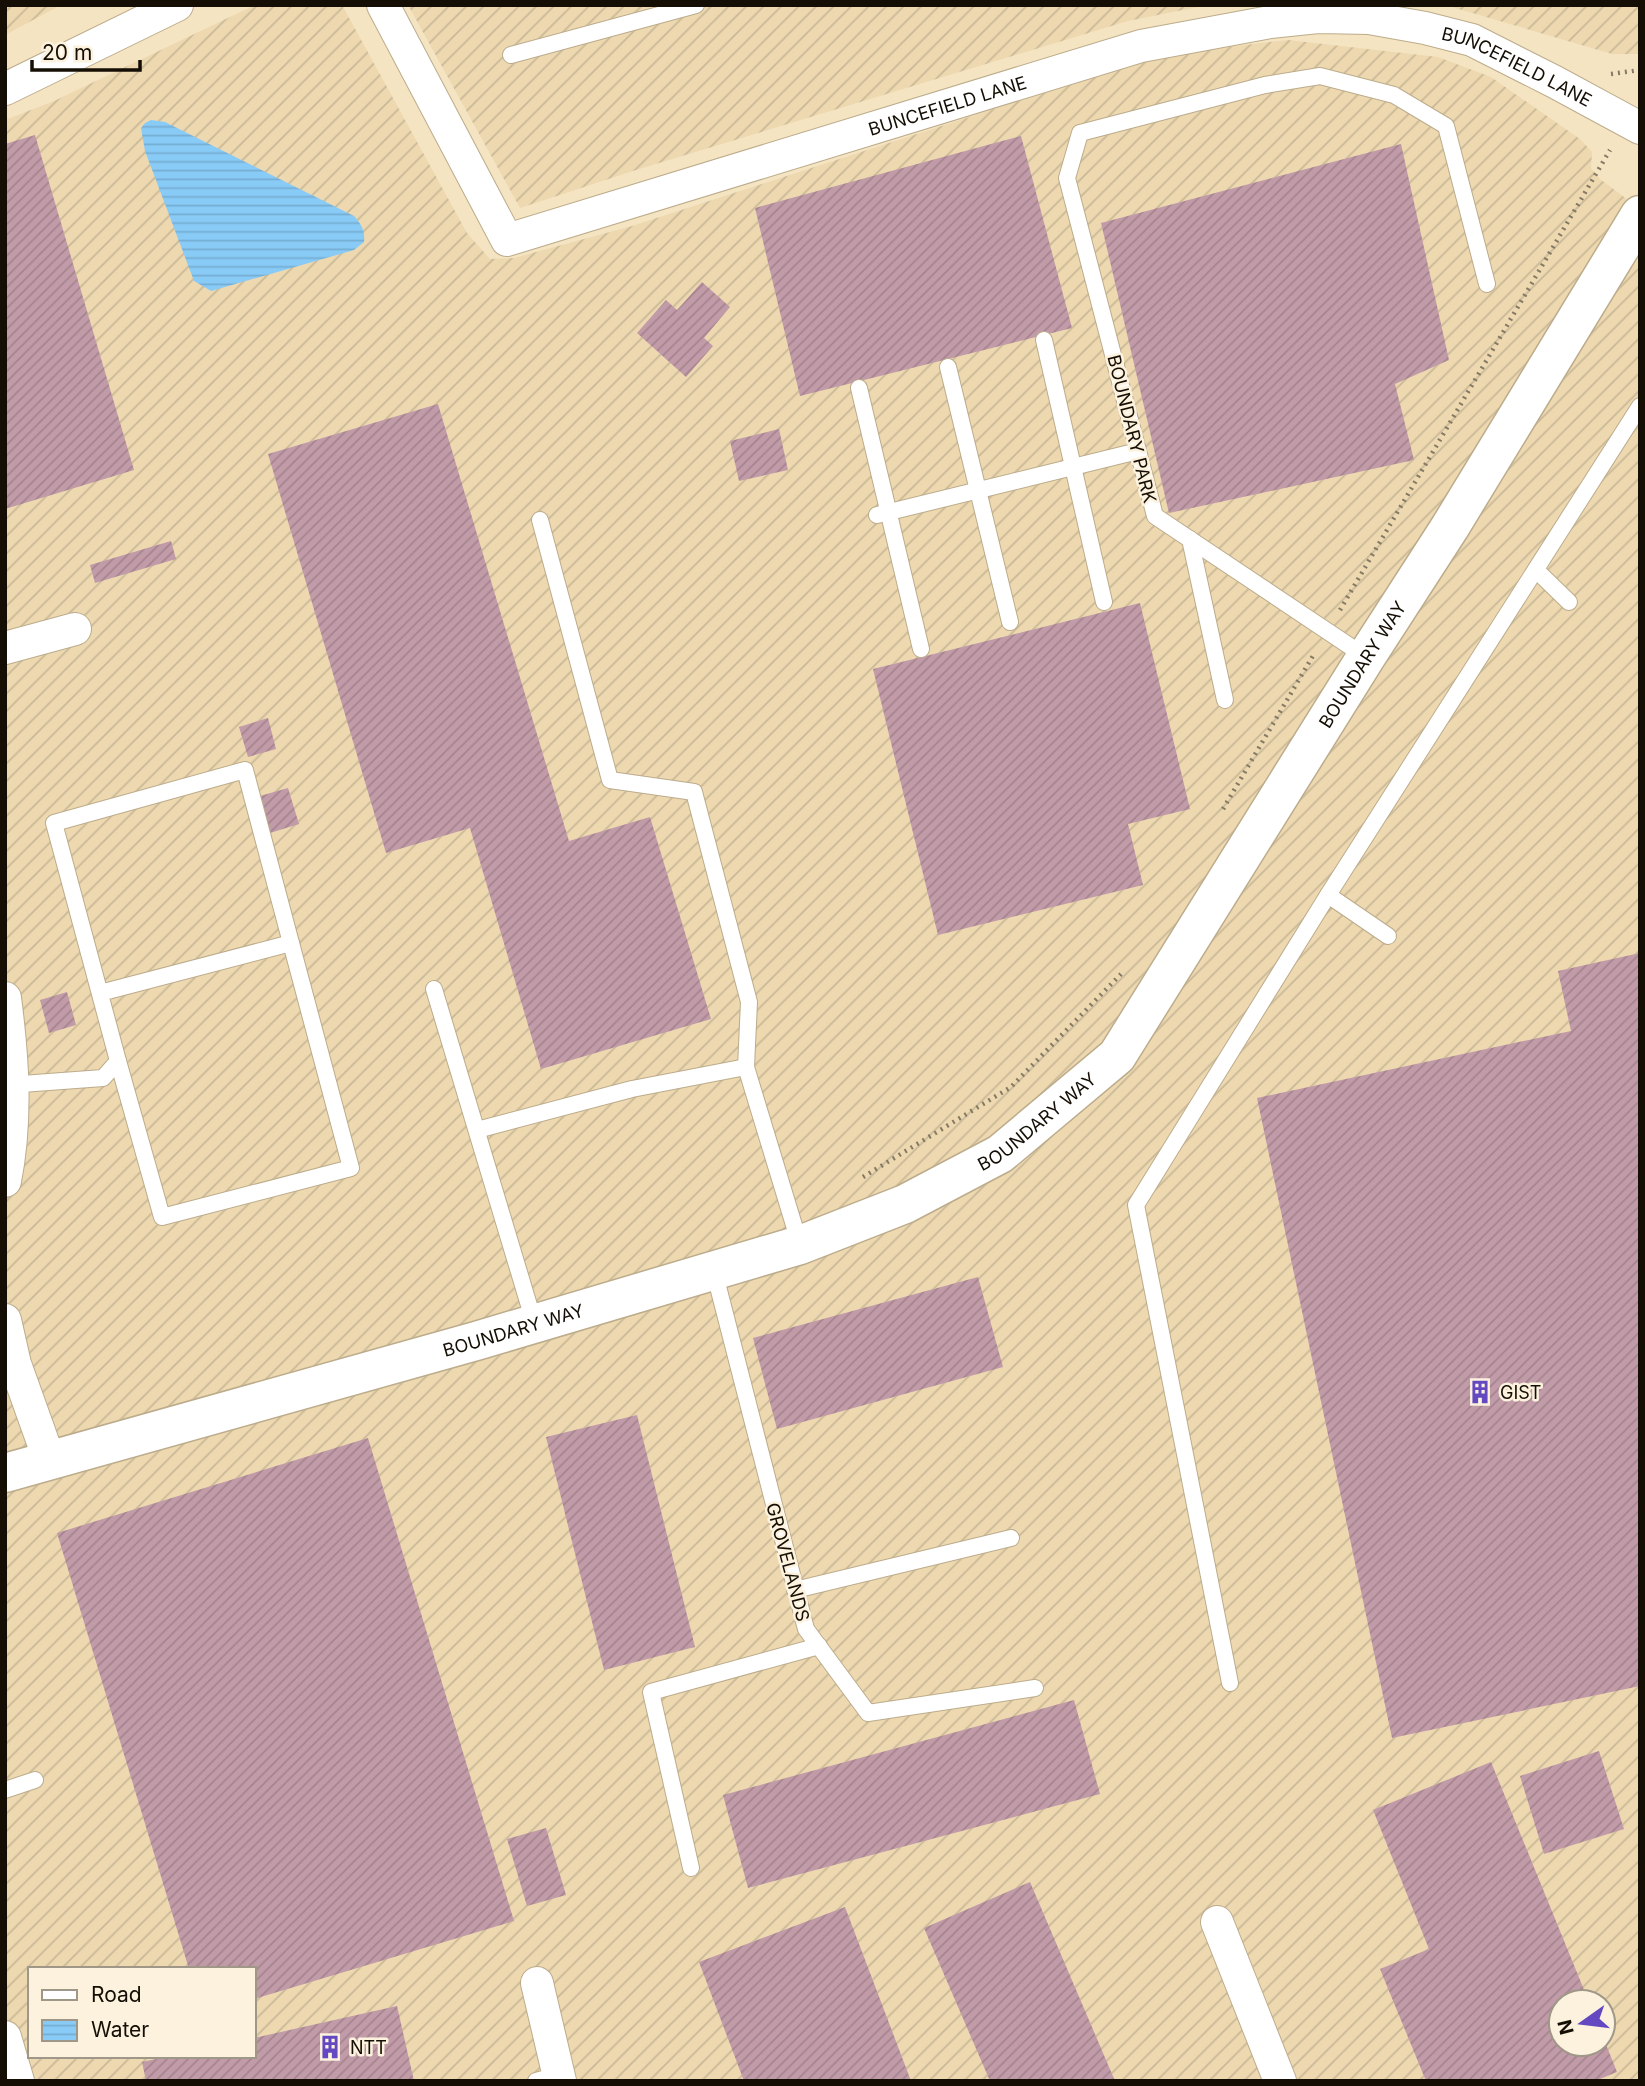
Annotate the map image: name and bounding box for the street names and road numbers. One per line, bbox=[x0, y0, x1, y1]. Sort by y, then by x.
street label: BUNCEFIELD LANE bbox=[1440, 22, 1596, 111]
street label: BUNCEFIELD LANE bbox=[866, 71, 1029, 139]
street label: BOUNDARY PARK bbox=[1103, 353, 1161, 505]
street label: BOUNDARY WAY bbox=[1314, 597, 1410, 731]
street label: BOUNDARY WAY bbox=[974, 1068, 1100, 1174]
street label: BOUNDARY WAY bbox=[440, 1299, 586, 1360]
street label: GROVELANDS bbox=[762, 1500, 814, 1624]

